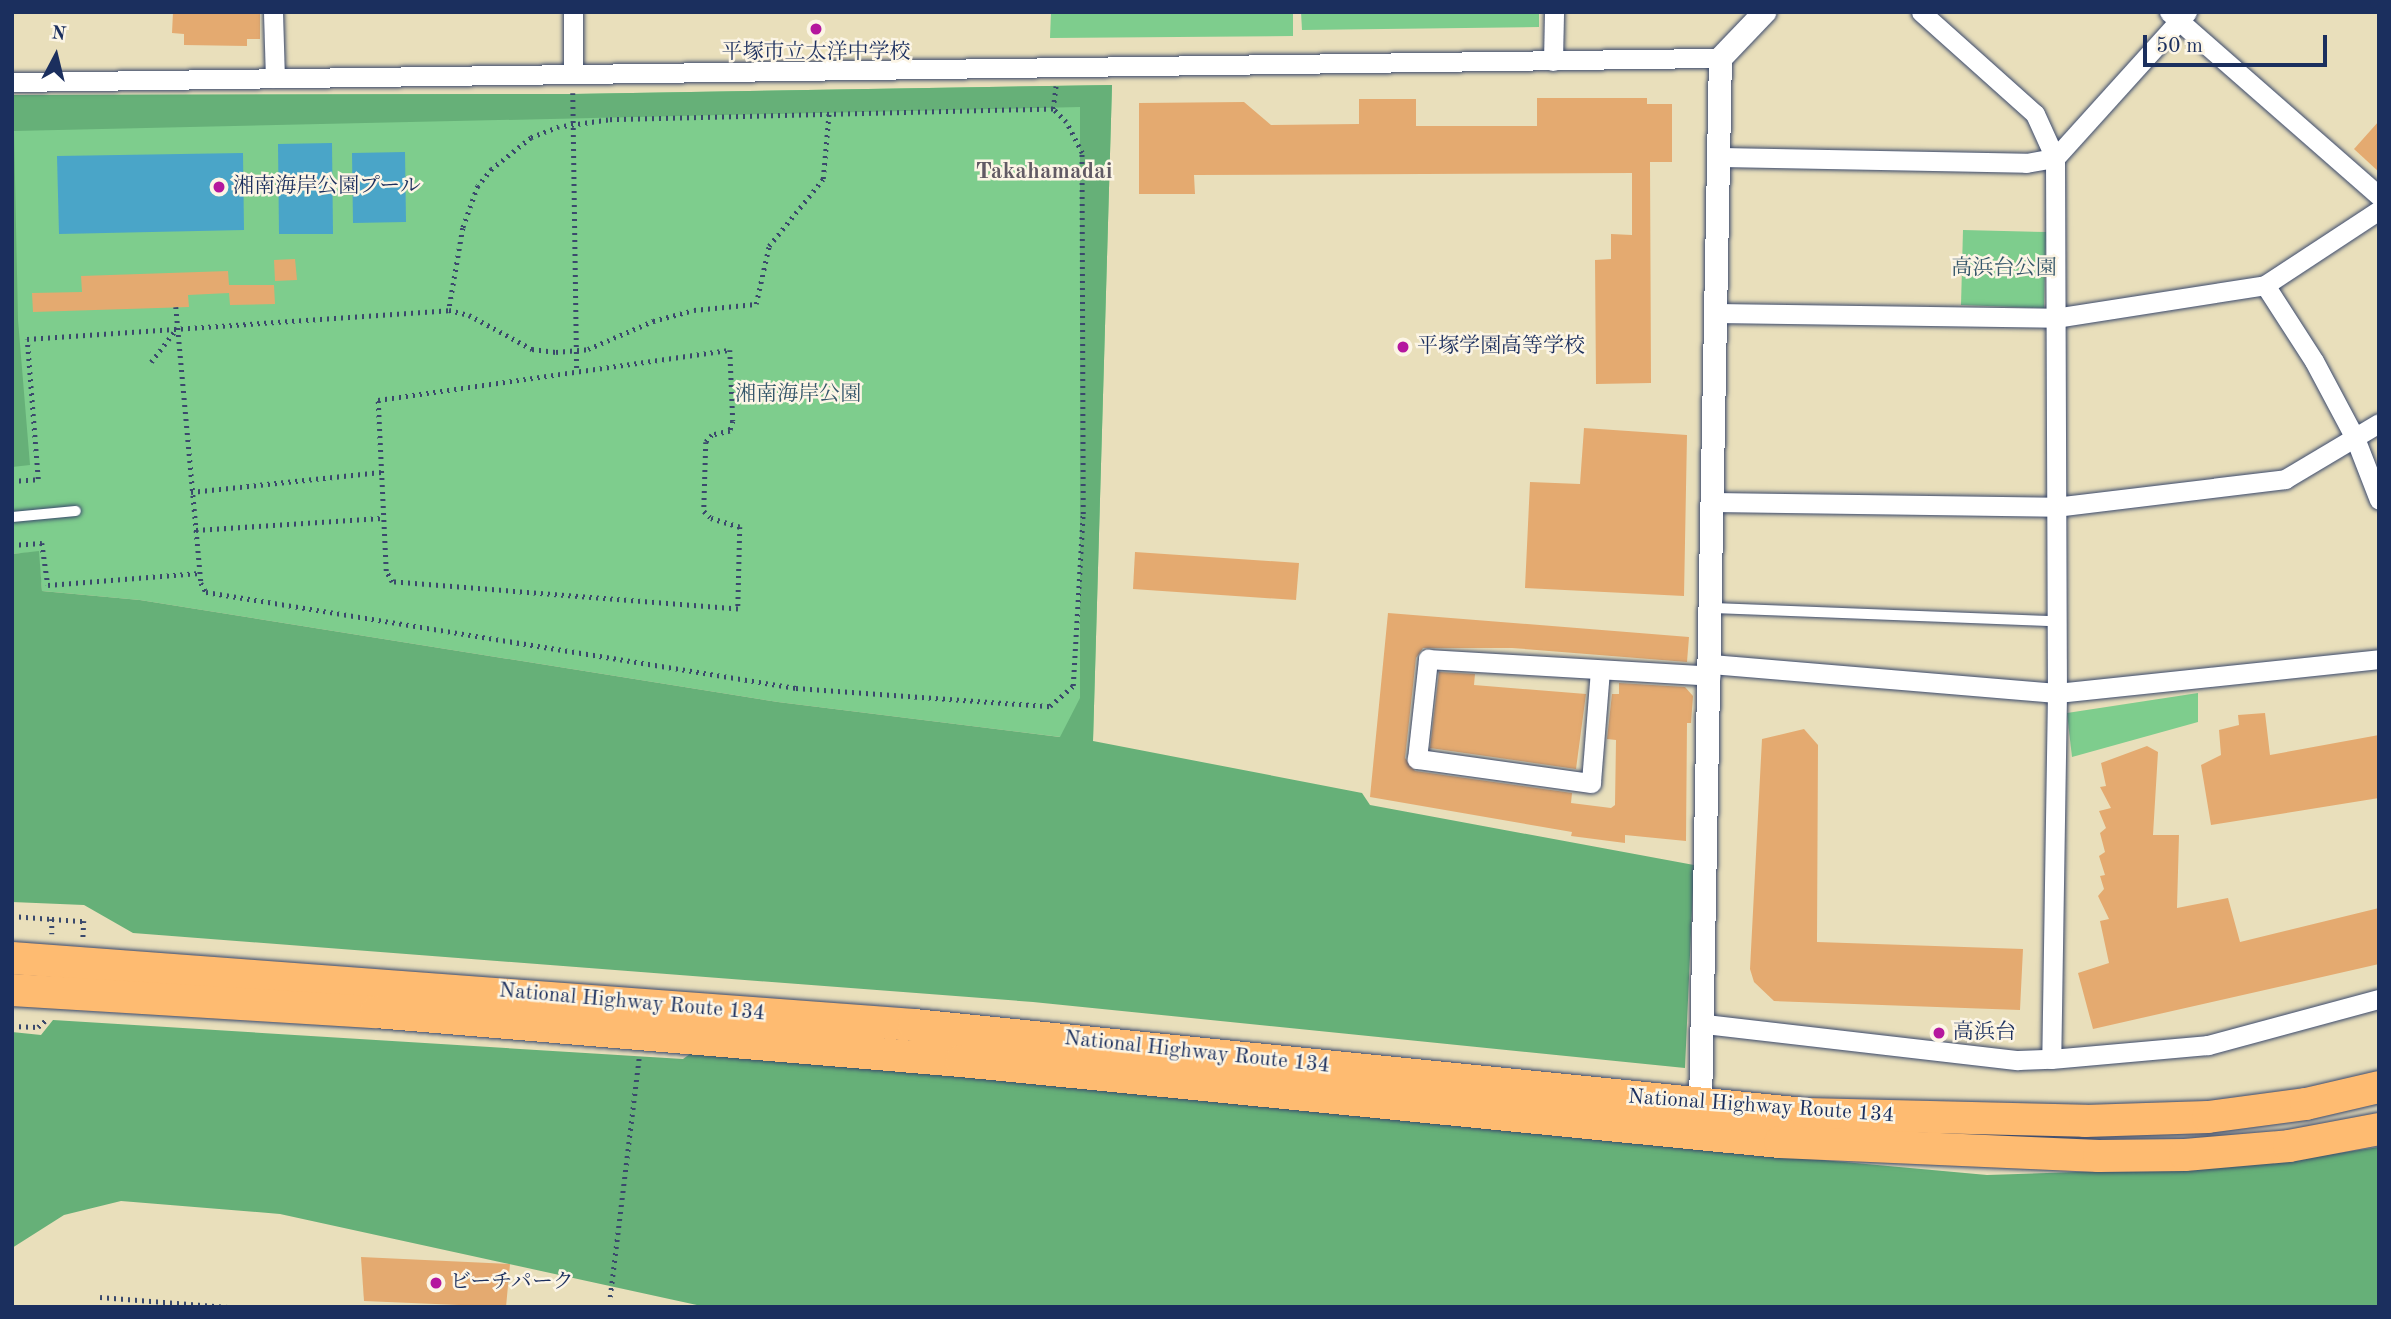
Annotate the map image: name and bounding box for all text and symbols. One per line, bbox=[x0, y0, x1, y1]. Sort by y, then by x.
north arrow bbox=[21, 21, 91, 91]
marker: 平塚市立太洋中学校 bbox=[808, 21, 824, 37]
scale bar bbox=[2146, 21, 2330, 65]
text: N bbox=[50, 24, 67, 45]
text: 50 m bbox=[2156, 36, 2203, 57]
place label: 平塚市立太洋中学校 bbox=[722, 40, 910, 66]
district label: Takahamadai bbox=[975, 158, 1113, 186]
place label: 湘南海岸公園プール bbox=[233, 174, 421, 200]
marker: 湘南海岸公園プール bbox=[211, 179, 227, 195]
park label: 高浜台公園 bbox=[1952, 256, 2056, 282]
place label: 平塚学園高等学校 bbox=[1417, 334, 1585, 360]
marker: 平塚学園高等学校 bbox=[1395, 339, 1411, 355]
park label: 湘南海岸公園 bbox=[735, 382, 861, 408]
street label: National Highway Route 134 bbox=[498, 979, 766, 1027]
place label: 高浜台 bbox=[1953, 1020, 2016, 1046]
marker: 高浜台 bbox=[1931, 1025, 1947, 1041]
street label: National Highway Route 134 bbox=[1063, 1027, 1331, 1079]
street label: National Highway Route 134 bbox=[1627, 1085, 1895, 1129]
place label: ビーチパーク bbox=[450, 1270, 575, 1296]
marker: ビーチパーク bbox=[428, 1275, 444, 1291]

